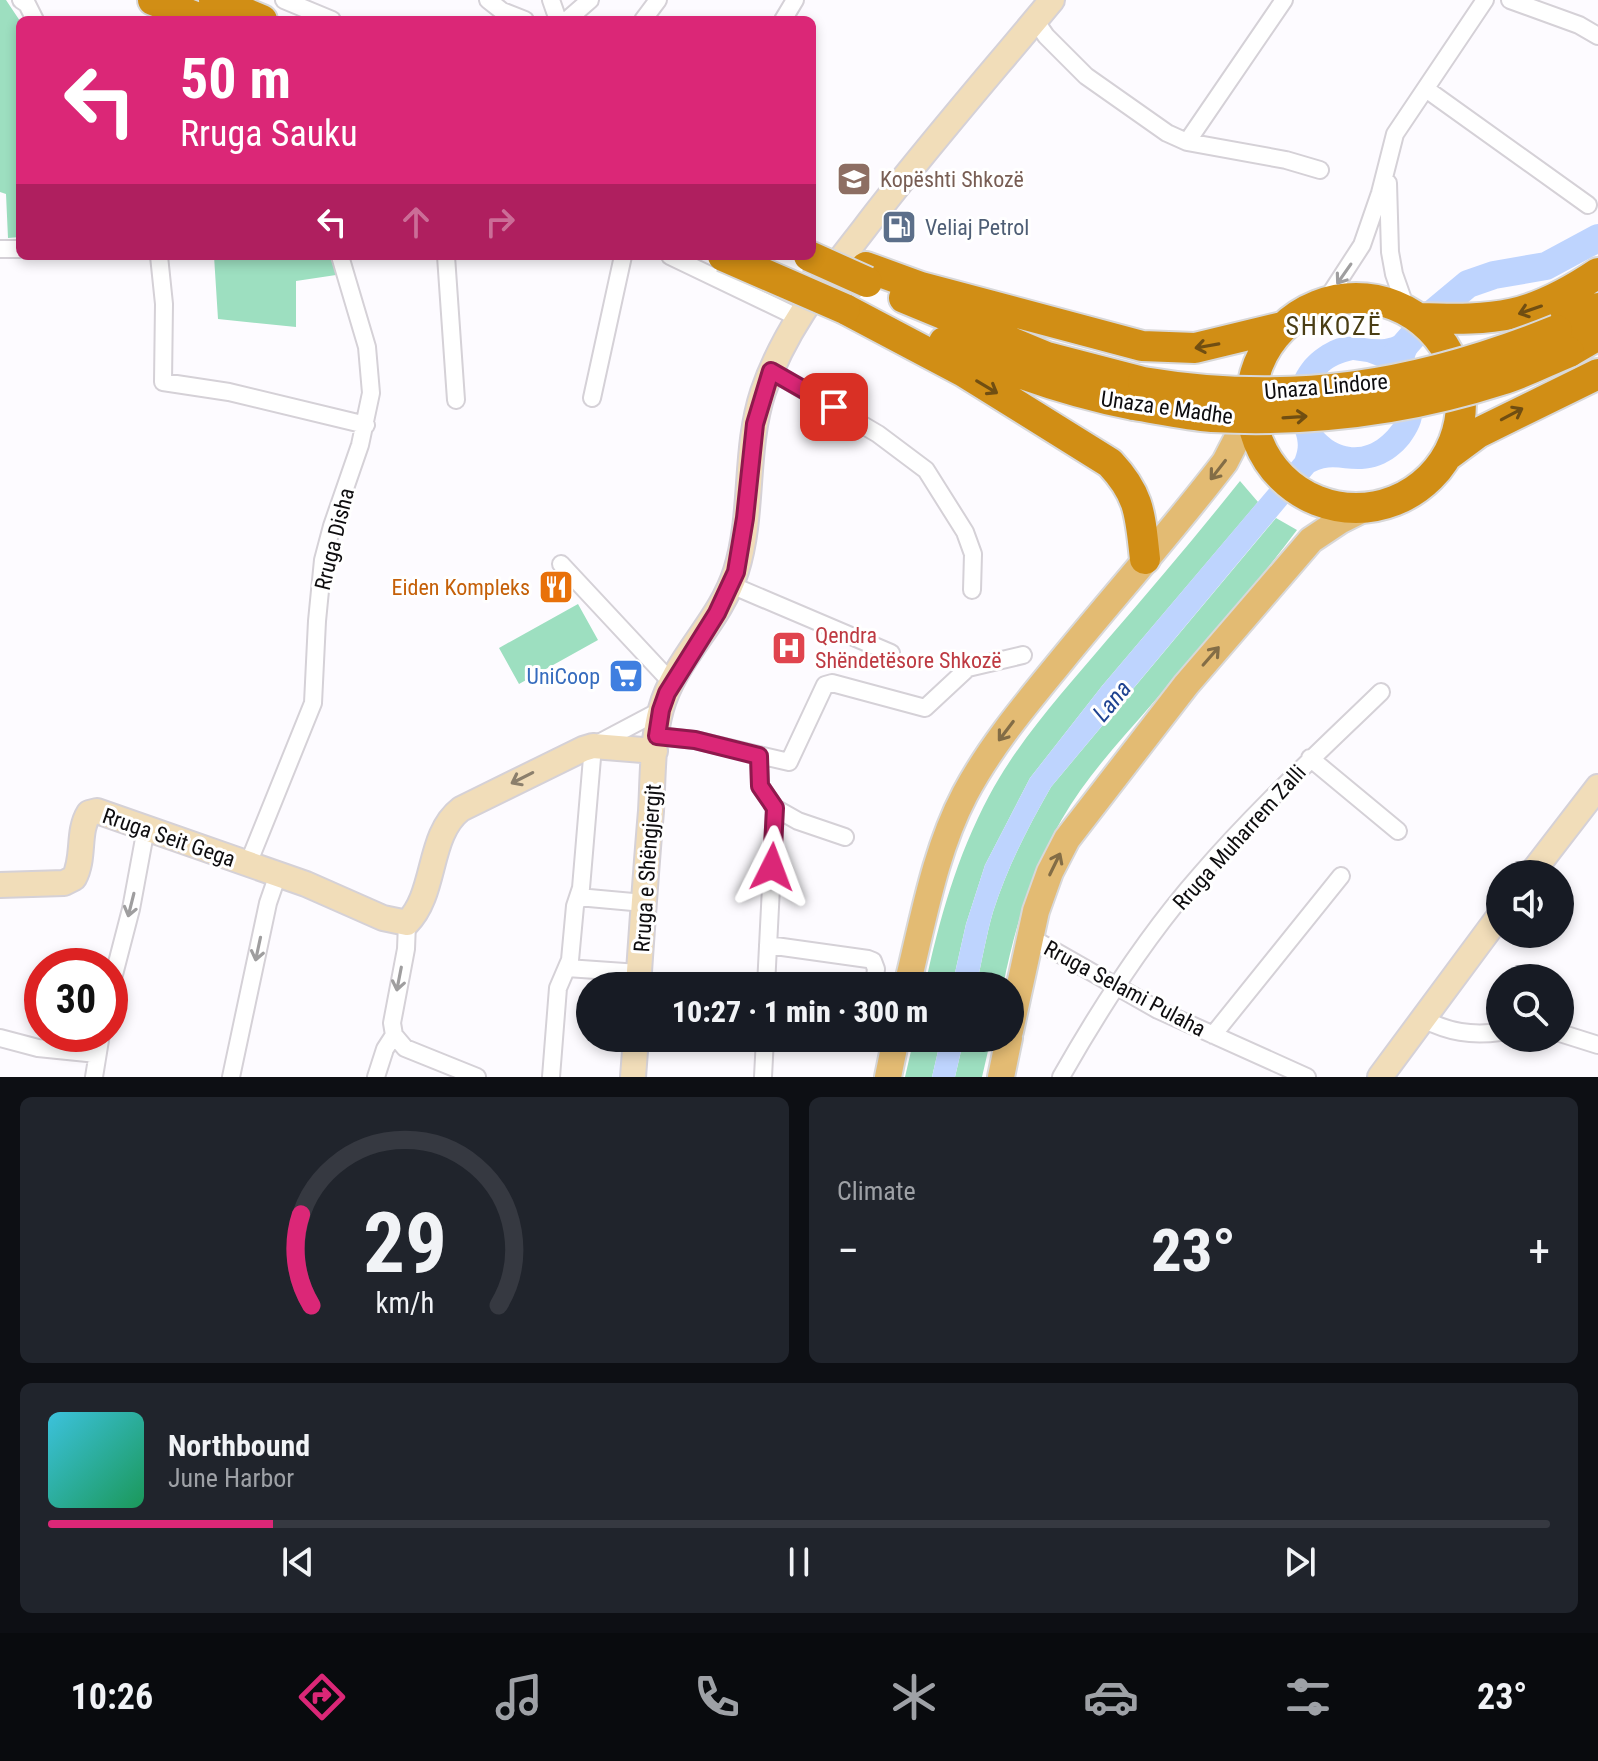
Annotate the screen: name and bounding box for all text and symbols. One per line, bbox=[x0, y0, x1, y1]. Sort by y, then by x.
text: 50 m bbox=[180, 46, 291, 112]
icon: left bbox=[48, 48, 152, 152]
text: Rruga Sauku bbox=[180, 113, 358, 155]
school or university icon: Kopështi Shkozë bbox=[835, 160, 873, 198]
place label: Kopështi Shkozë bbox=[880, 167, 1024, 192]
icon: left bbox=[310, 200, 354, 244]
icon: ahead bbox=[394, 200, 438, 244]
icon: right bbox=[478, 200, 522, 244]
fuel station icon: Veliaj Petrol bbox=[880, 208, 918, 246]
place label: Veliaj Petrol bbox=[925, 215, 1029, 240]
one-way arrow bbox=[1336, 262, 1352, 284]
one-way arrow bbox=[1517, 303, 1542, 318]
district label: SHKOZË bbox=[1285, 311, 1383, 341]
one-way arrow bbox=[1194, 339, 1220, 354]
street label: Unaza Lindore bbox=[1263, 369, 1389, 404]
pin bbox=[800, 373, 868, 441]
one-way arrow bbox=[975, 379, 998, 395]
icon: arrive bbox=[812, 385, 856, 429]
street label: Unaza e Madhe bbox=[1099, 386, 1235, 429]
one-way arrow bbox=[1500, 406, 1524, 422]
one-way arrow bbox=[1281, 410, 1308, 425]
one-way arrow bbox=[1210, 459, 1227, 480]
street label: Rruga Disha bbox=[310, 486, 359, 593]
restaurant icon: Eiden Kompleks bbox=[537, 568, 575, 606]
place label: Eiden Kompleks bbox=[392, 575, 530, 600]
place label: Qendra Shëndetësore Shkozë bbox=[815, 623, 1002, 673]
hospital icon: Qendra Shëndetësore Shkozë bbox=[770, 629, 808, 667]
one-way arrow bbox=[1201, 647, 1219, 667]
supermarket icon: UniCoop bbox=[607, 657, 645, 695]
place label: UniCoop bbox=[527, 664, 600, 689]
water label: Lana bbox=[1087, 675, 1137, 727]
one-way arrow bbox=[998, 719, 1014, 741]
street label: Rruga Muharrem Zalli bbox=[1168, 760, 1311, 915]
one-way arrow bbox=[511, 772, 534, 787]
street label: Rruga e Shëngjergjt bbox=[629, 783, 666, 953]
street label: Rruga Seit Gega bbox=[99, 803, 238, 872]
position arrow bbox=[730, 825, 814, 909]
one-way arrow bbox=[1047, 852, 1063, 876]
map controls bbox=[1486, 860, 1574, 1052]
button: sound bbox=[1486, 860, 1574, 948]
one-way arrow bbox=[123, 891, 138, 917]
street label: Rruga Selami Pulaha bbox=[1040, 935, 1210, 1041]
one-way arrow bbox=[250, 936, 265, 962]
speed limit sign: 30 bbox=[24, 948, 128, 1052]
button: search bbox=[1486, 964, 1574, 1052]
one-way arrow bbox=[391, 966, 406, 992]
text: 10:27 · 1 min · 300 m bbox=[672, 994, 928, 1029]
text: Climate bbox=[837, 1176, 916, 1206]
text: 29 bbox=[362, 1195, 447, 1292]
text: 23° bbox=[1151, 1215, 1236, 1286]
text: − bbox=[837, 1225, 859, 1277]
text: + bbox=[1528, 1225, 1550, 1277]
text: km/h bbox=[375, 1286, 434, 1320]
text: Northbound bbox=[168, 1428, 310, 1463]
text: June Harbor bbox=[168, 1463, 294, 1493]
icon: previous bbox=[276, 1540, 320, 1584]
icon: pause bbox=[777, 1540, 821, 1584]
icon: next bbox=[1278, 1540, 1322, 1584]
icon: directions bbox=[294, 1669, 350, 1725]
icon: music bbox=[491, 1669, 547, 1725]
icon: phone bbox=[689, 1669, 745, 1725]
icon: climate bbox=[886, 1669, 942, 1725]
icon: car bbox=[1083, 1669, 1139, 1725]
icon: filters bbox=[1280, 1669, 1336, 1725]
text: 10:26 bbox=[71, 1676, 153, 1718]
text: 23° bbox=[1477, 1676, 1527, 1718]

